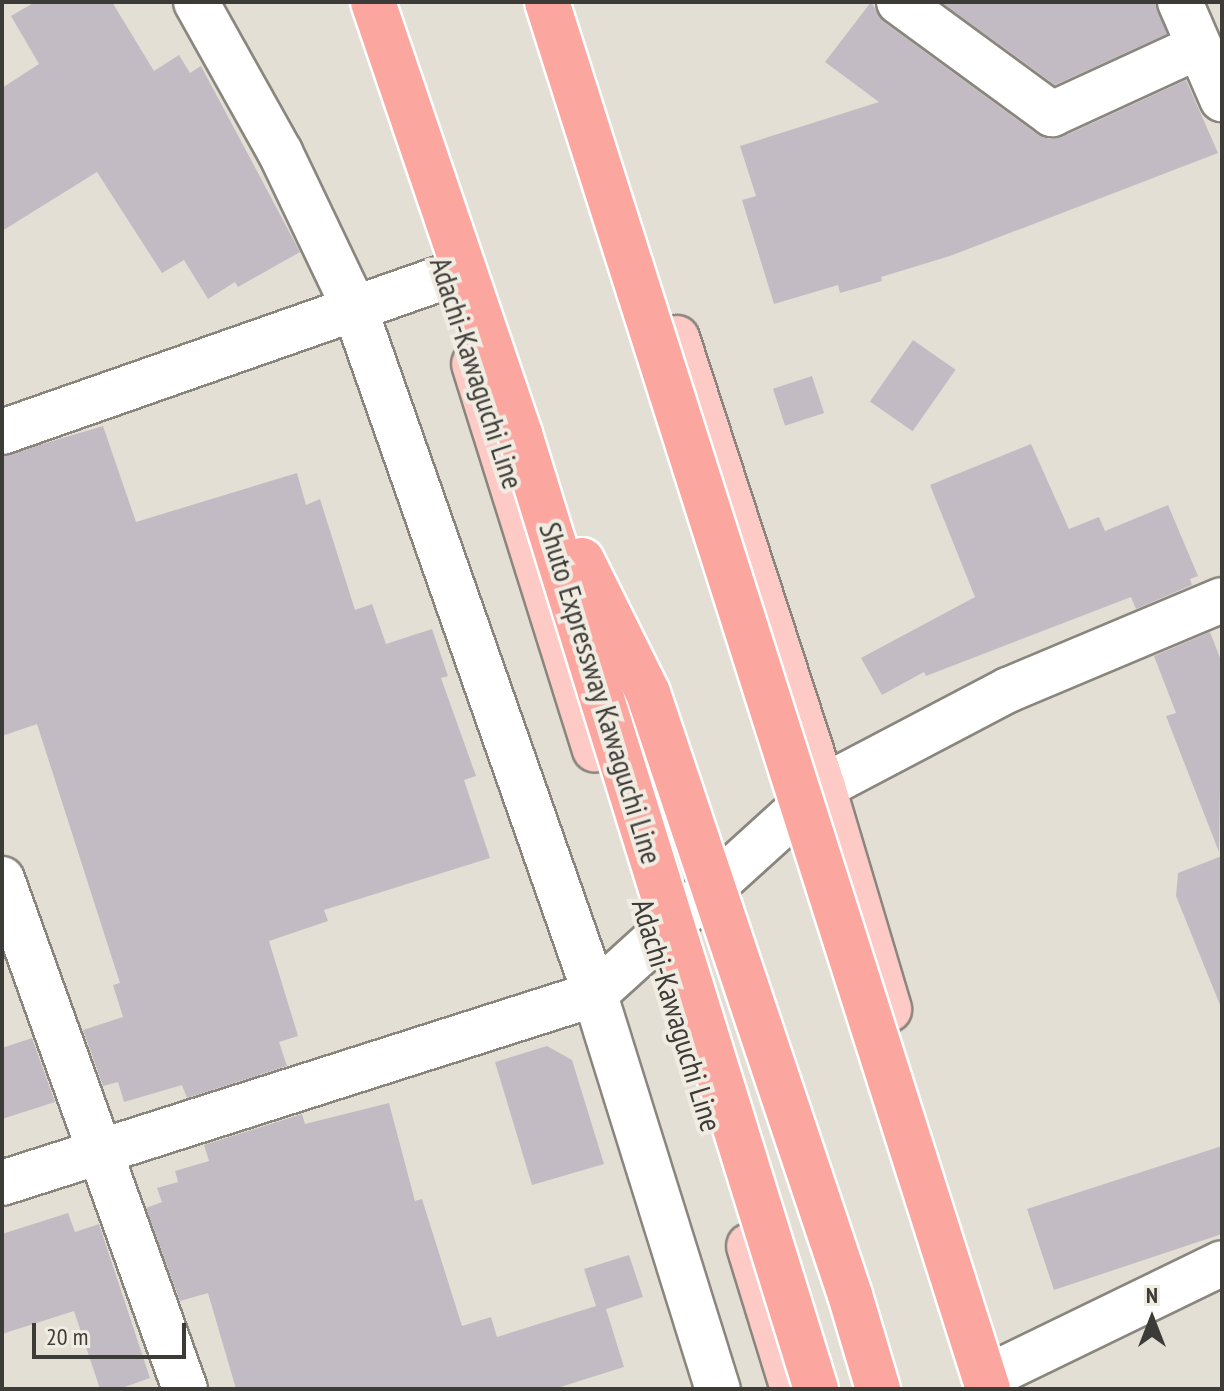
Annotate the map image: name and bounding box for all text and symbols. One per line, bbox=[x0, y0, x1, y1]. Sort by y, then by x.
street label: Adachi-Kawaguchi Line bbox=[423, 253, 531, 493]
street label: Shuto Expressway Kawaguchi Line bbox=[532, 518, 670, 868]
street label: Adachi-Kawaguchi Line bbox=[624, 894, 730, 1136]
north arrow bbox=[1112, 1279, 1192, 1359]
text: N bbox=[1146, 1281, 1158, 1309]
scale bar bbox=[36, 1307, 190, 1357]
text: 20 m bbox=[46, 1321, 88, 1352]

